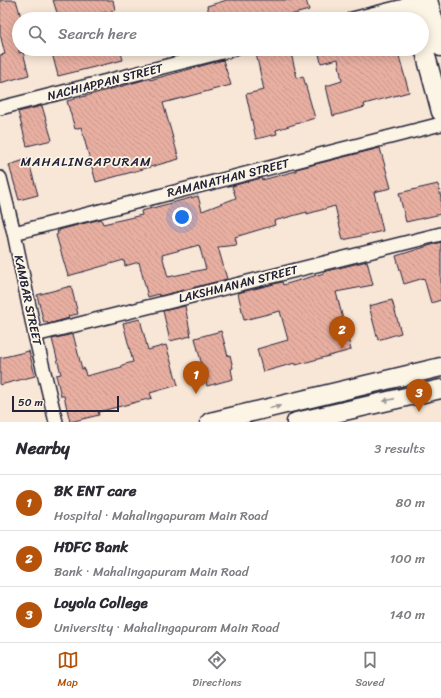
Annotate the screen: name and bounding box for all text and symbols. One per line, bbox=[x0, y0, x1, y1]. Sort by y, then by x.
search box bbox=[12, 12, 429, 56]
text: Search here bbox=[58, 21, 137, 47]
icon: search bbox=[26, 23, 48, 45]
street label: NACHIAPPAN STREET bbox=[45, 57, 166, 107]
district label: MAHALINGAPURAM bbox=[20, 150, 152, 173]
street label: RAMANATHAN STREET bbox=[165, 152, 293, 204]
your location bbox=[172, 207, 192, 227]
street label: KAMBAR STREET bbox=[8, 253, 48, 348]
street label: LAKSHMANAN STREET bbox=[176, 258, 300, 309]
pin: 2 bbox=[329, 316, 355, 349]
pin: 1 bbox=[183, 361, 209, 394]
pin: 3 bbox=[406, 379, 432, 412]
text: 50 m bbox=[18, 393, 43, 412]
scale bar bbox=[12, 394, 119, 413]
one-way arrow bbox=[383, 398, 396, 404]
one-way arrow bbox=[269, 403, 281, 409]
text: Nearby bbox=[16, 433, 70, 463]
text: 3 results bbox=[374, 437, 425, 460]
text: BK ENT care bbox=[54, 478, 136, 504]
text: 1 bbox=[26, 491, 32, 514]
text: 80 m bbox=[396, 491, 425, 514]
text: Hospital · Mahalingapuram Main Road bbox=[54, 504, 268, 527]
text: HDFC Bank bbox=[54, 534, 128, 560]
text: 2 bbox=[25, 547, 33, 570]
text: 100 m bbox=[390, 547, 425, 570]
text: Bank · Mahalingapuram Main Road bbox=[54, 560, 249, 583]
text: Loyola College bbox=[54, 590, 148, 616]
text: 3 bbox=[25, 603, 33, 626]
text: 140 m bbox=[390, 603, 425, 626]
text: University · Mahalingapuram Main Road bbox=[54, 616, 279, 639]
tab: Map bbox=[57, 649, 79, 692]
tab: Directions bbox=[192, 649, 242, 692]
tab: Saved bbox=[355, 649, 384, 692]

